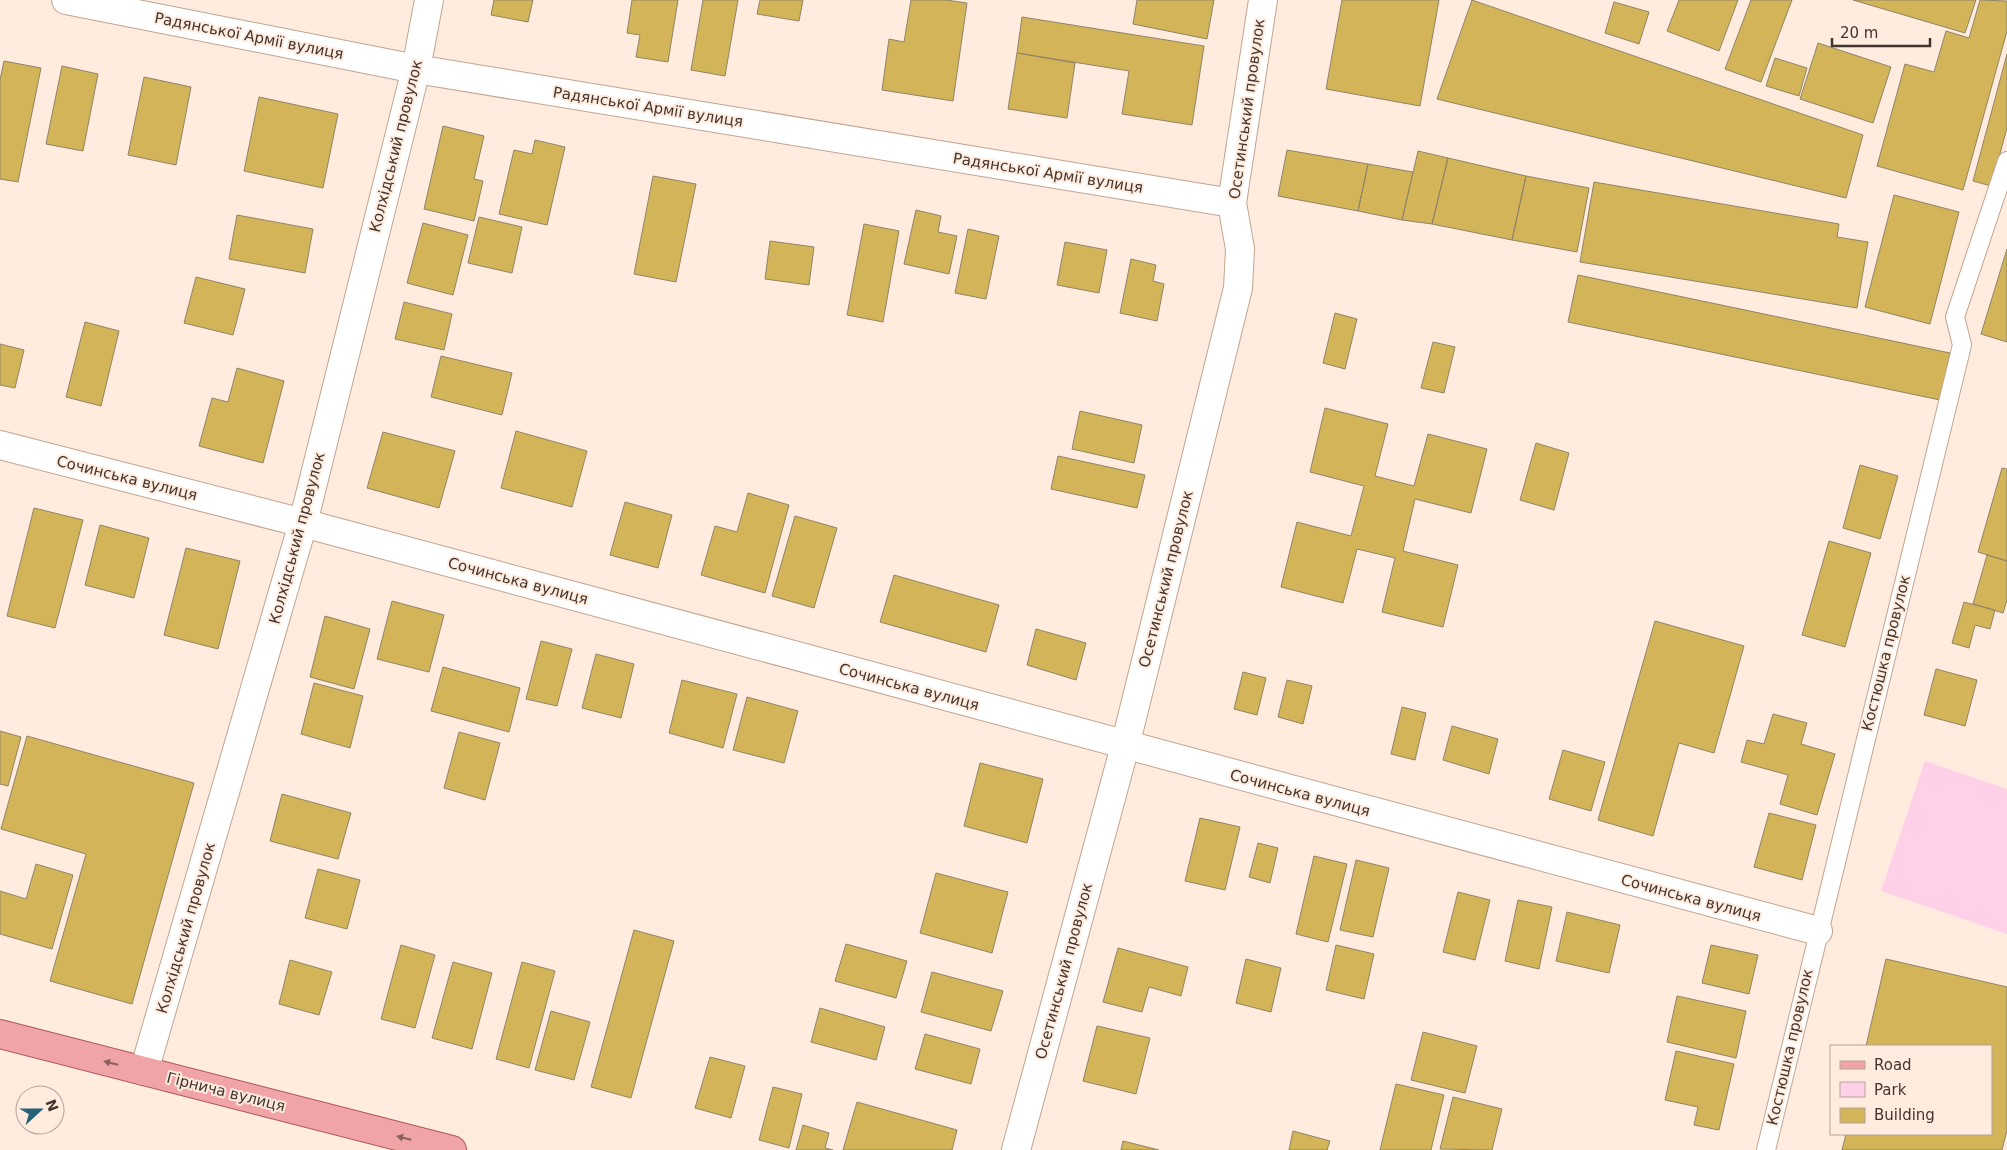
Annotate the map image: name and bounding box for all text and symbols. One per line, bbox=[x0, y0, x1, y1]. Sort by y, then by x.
street label: Радянської Армії вулиця bbox=[153, 9, 345, 63]
scale bar bbox=[1832, 15, 1930, 47]
street label: Осетинський провулок bbox=[1225, 18, 1269, 200]
text: 20 m bbox=[1840, 24, 1878, 42]
street label: Колхідський провулок bbox=[366, 58, 426, 234]
street label: Радянської Армії вулиця bbox=[552, 83, 744, 131]
street label: Радянської Армії вулиця bbox=[952, 149, 1144, 197]
street label: Колхідський провулок bbox=[265, 450, 329, 626]
street label: Сочинська вулиця bbox=[55, 452, 199, 504]
street label: Осетинський провулок bbox=[1135, 489, 1197, 669]
street label: Сочинська вулиця bbox=[446, 554, 590, 608]
street label: Костюшка провулок bbox=[1858, 573, 1914, 733]
street label: Сочинська вулиця bbox=[837, 660, 981, 714]
street label: Сочинська вулиця bbox=[1228, 766, 1372, 820]
street label: Колхідський провулок bbox=[153, 840, 219, 1016]
street label: Сочинська вулиця bbox=[1619, 871, 1763, 925]
street label: Осетинський провулок bbox=[1032, 881, 1096, 1061]
street label: Костюшка провулок bbox=[1763, 967, 1817, 1127]
legend bbox=[1830, 1045, 1992, 1135]
text: Road bbox=[1874, 1056, 1912, 1074]
one-way arrow bbox=[104, 1059, 119, 1067]
street label: Гірнича вулиця bbox=[165, 1069, 287, 1115]
text: Park bbox=[1874, 1081, 1907, 1099]
north arrow bbox=[15, 1085, 65, 1135]
text: N bbox=[43, 1097, 62, 1114]
text: Building bbox=[1874, 1106, 1935, 1124]
one-way arrow bbox=[397, 1134, 412, 1142]

